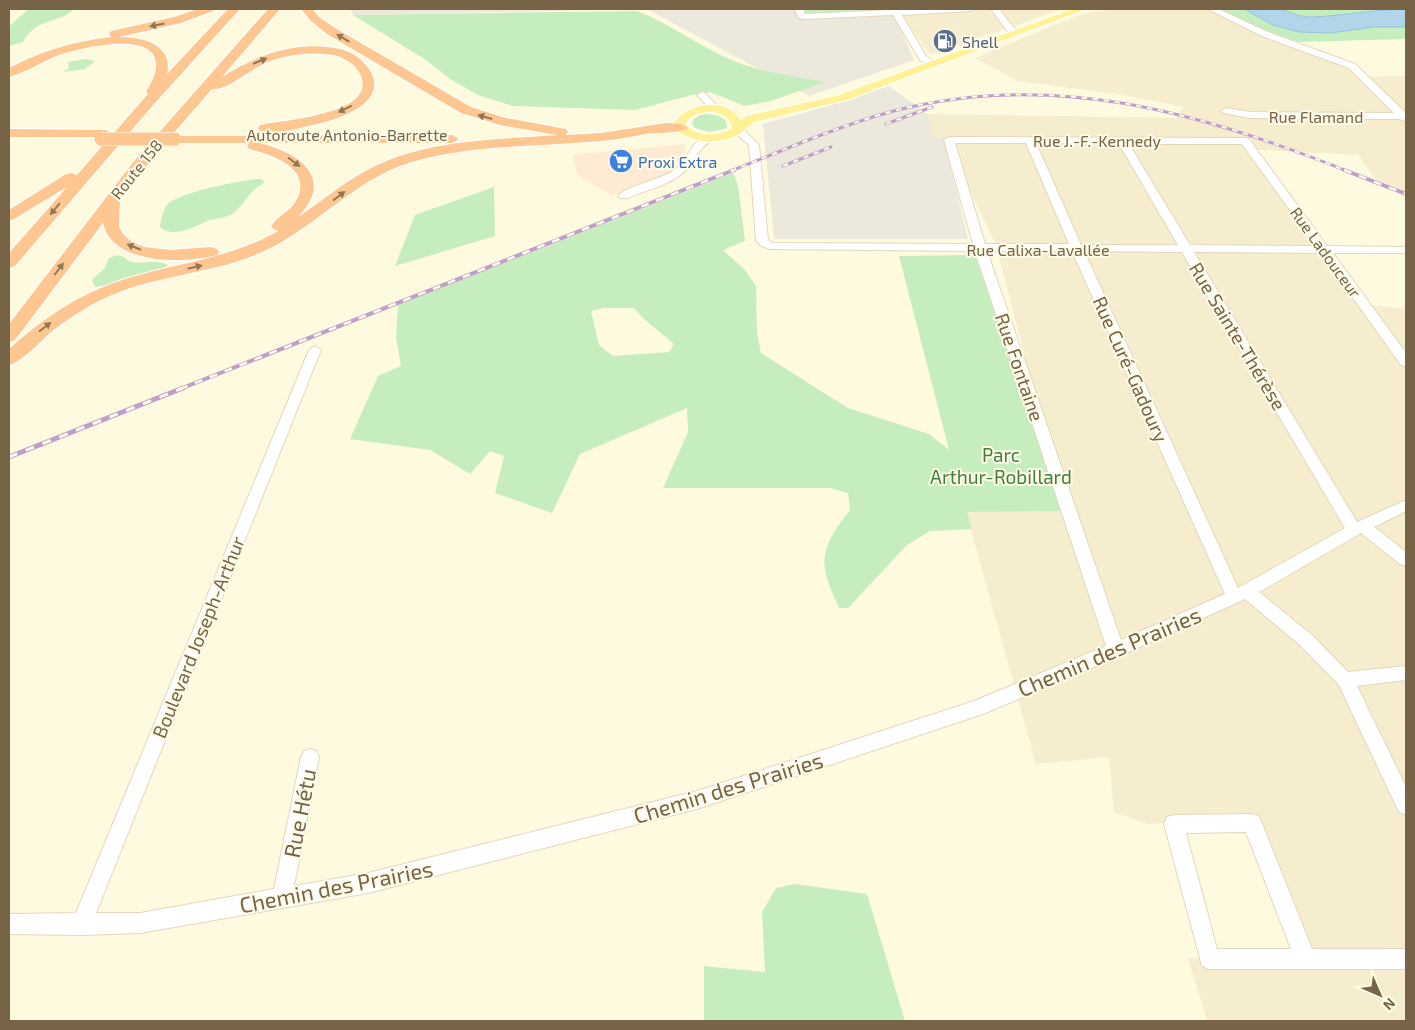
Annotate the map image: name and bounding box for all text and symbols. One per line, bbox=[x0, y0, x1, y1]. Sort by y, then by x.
one-way arrow bbox=[149, 21, 164, 29]
fuel station icon: Shell bbox=[932, 28, 958, 54]
place label: Shell bbox=[962, 32, 999, 51]
one-way arrow bbox=[337, 34, 350, 43]
one-way arrow bbox=[253, 57, 268, 65]
one-way arrow bbox=[338, 105, 352, 113]
street label: Rue Flamand bbox=[1269, 107, 1363, 126]
one-way arrow bbox=[477, 113, 493, 121]
street label: Autoroute Antonio-Barrette bbox=[246, 125, 448, 144]
street label: Rue J.-F.-Kennedy bbox=[1033, 131, 1162, 150]
street label: Route 158 bbox=[106, 135, 166, 203]
supermarket icon: Proxi Extra bbox=[608, 148, 634, 174]
place label: Proxi Extra bbox=[638, 152, 717, 171]
one-way arrow bbox=[287, 156, 300, 167]
one-way arrow bbox=[332, 191, 345, 202]
one-way arrow bbox=[49, 202, 60, 215]
street label: Rue Ladouceur bbox=[1287, 203, 1366, 301]
street label: Rue Calixa-Lavallée bbox=[966, 240, 1110, 259]
one-way arrow bbox=[127, 243, 141, 251]
street label: Rue Sainte-Thérèse bbox=[1185, 258, 1291, 414]
one-way arrow bbox=[54, 262, 64, 276]
one-way arrow bbox=[187, 263, 202, 271]
street label: Rue Curé-Gadoury bbox=[1088, 292, 1174, 446]
street label: Rue Fontaine bbox=[991, 310, 1049, 424]
one-way arrow bbox=[38, 322, 52, 332]
park label: Parc Arthur-Robillard bbox=[930, 443, 1072, 488]
street label: Boulevard Joseph-Arthur bbox=[147, 532, 249, 741]
street label: Chemin des Prairies bbox=[1013, 601, 1205, 701]
street label: Chemin des Prairies bbox=[630, 746, 826, 828]
street label: Rue Hétu bbox=[278, 766, 320, 860]
street label: Chemin des Prairies bbox=[237, 854, 435, 918]
north arrow bbox=[1355, 970, 1405, 1020]
text: N bbox=[1380, 995, 1399, 1014]

